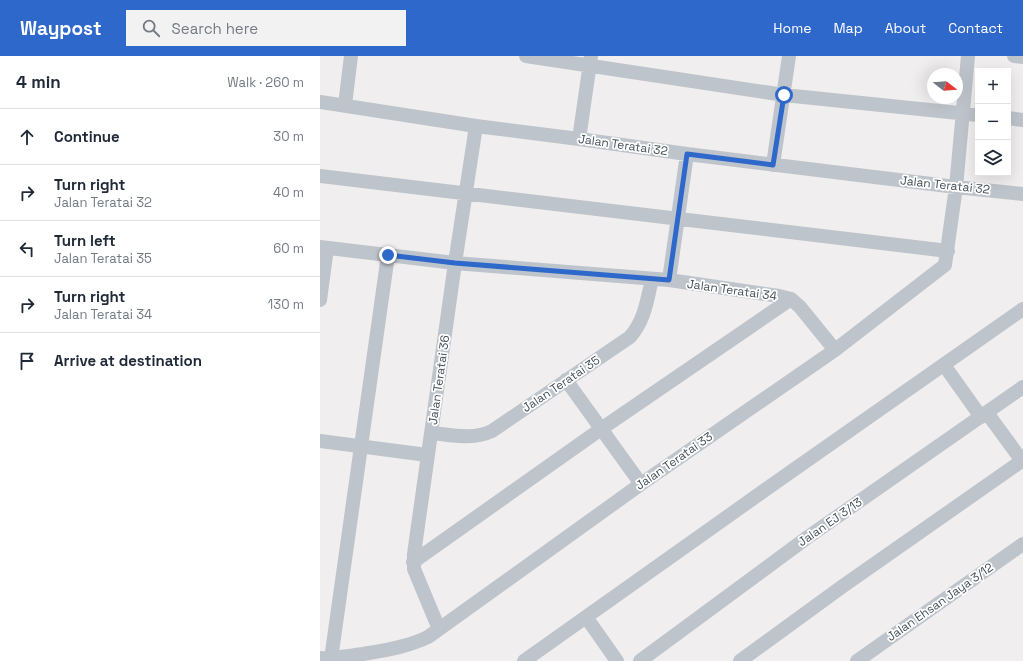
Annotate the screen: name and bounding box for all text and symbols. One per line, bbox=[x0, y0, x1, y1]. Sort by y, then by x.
search box bbox=[126, 10, 406, 46]
text: Waypost bbox=[20, 16, 102, 41]
icon: search bbox=[140, 17, 162, 39]
text: Search here bbox=[172, 19, 258, 38]
text: Home bbox=[773, 19, 811, 37]
text: Map bbox=[833, 19, 863, 37]
text: About bbox=[885, 19, 926, 37]
text: Contact bbox=[948, 19, 1003, 37]
north arrow bbox=[927, 68, 963, 104]
map controls bbox=[975, 68, 1011, 176]
button: + bbox=[975, 68, 1011, 104]
text: 4 min bbox=[16, 71, 61, 93]
text: Walk · 260 m bbox=[227, 74, 304, 91]
route start bbox=[775, 86, 793, 104]
button: − bbox=[975, 104, 1011, 140]
icon: ahead bbox=[16, 126, 38, 148]
text: Continue bbox=[54, 127, 120, 146]
text: 30 m bbox=[273, 128, 304, 145]
street label: Jalan Teratai 32 bbox=[577, 131, 669, 159]
button: layers bbox=[975, 140, 1011, 176]
street label: Jalan Teratai 32 bbox=[899, 172, 991, 198]
text: Turn right bbox=[54, 175, 125, 194]
icon: right bbox=[16, 182, 38, 204]
text: 40 m bbox=[273, 184, 304, 201]
text: Jalan Teratai 32 bbox=[54, 194, 152, 211]
text: Turn left bbox=[54, 231, 116, 250]
icon: left bbox=[16, 238, 38, 260]
text: 60 m bbox=[273, 240, 304, 257]
route end bbox=[379, 246, 397, 264]
text: Jalan Teratai 35 bbox=[54, 250, 152, 267]
street label: Jalan Teratai 34 bbox=[686, 276, 778, 304]
text: Turn right bbox=[54, 287, 125, 306]
icon: right bbox=[16, 294, 38, 316]
text: 130 m bbox=[268, 296, 304, 313]
text: Jalan Teratai 34 bbox=[54, 306, 152, 323]
street label: Jalan Teratai 36 bbox=[425, 334, 453, 426]
icon: arrive bbox=[16, 350, 38, 372]
text: Arrive at destination bbox=[54, 351, 202, 370]
street label: Jalan Teratai 35 bbox=[519, 352, 603, 416]
street label: Jalan Teratai 33 bbox=[632, 429, 716, 493]
street label: Jalan EJ 3/13 bbox=[795, 494, 865, 550]
street label: Jalan Ehsan Jaya 3/12 bbox=[884, 559, 996, 645]

